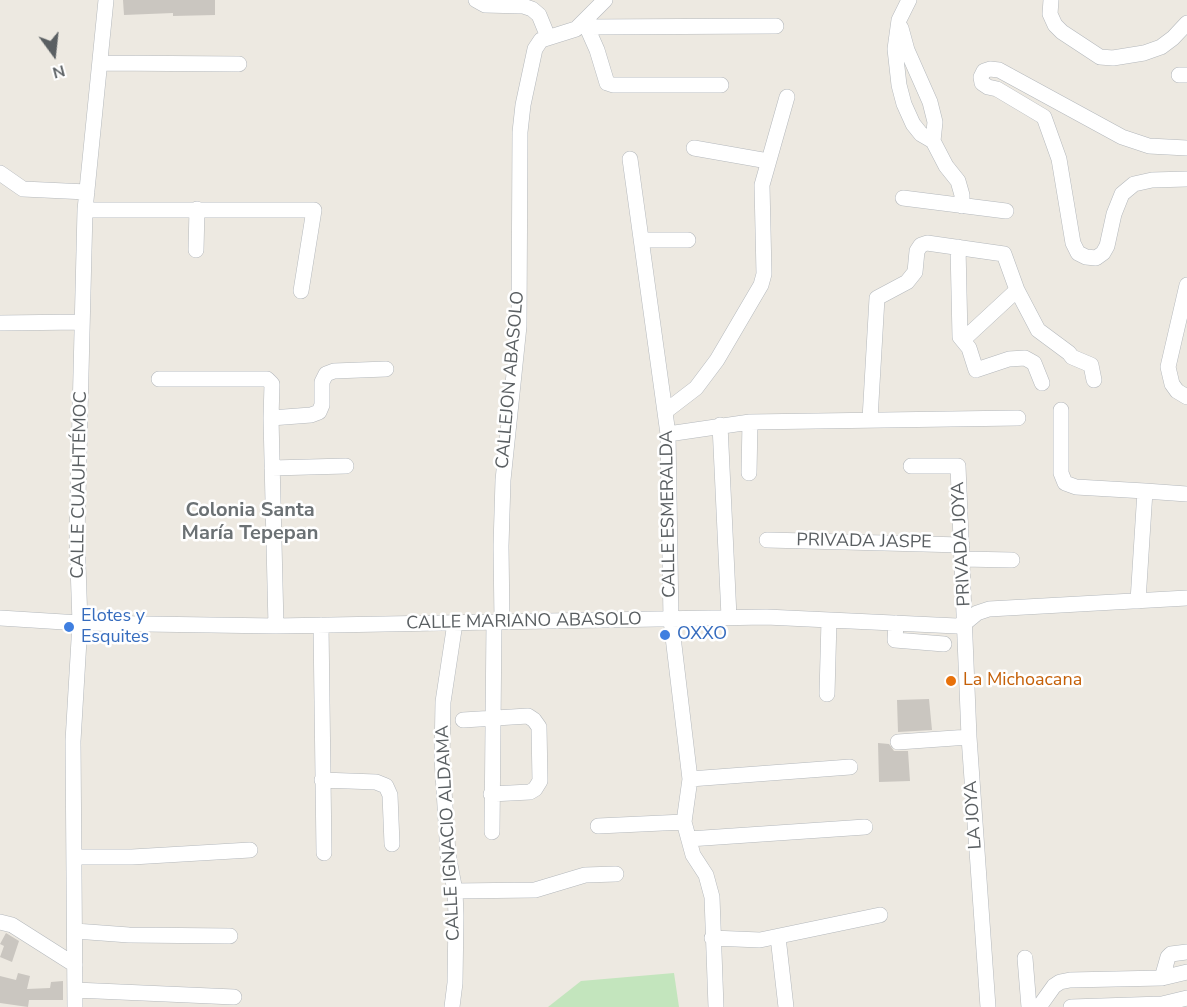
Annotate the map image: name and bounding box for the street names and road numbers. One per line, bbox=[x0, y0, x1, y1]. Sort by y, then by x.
street label: CALLEJON ABASOLO bbox=[492, 290, 530, 470]
street label: CALLE CUAUHTÉMOC bbox=[68, 391, 92, 579]
street label: CALLE ESMERALDA bbox=[657, 430, 681, 598]
street label: PRIVADA JOYA bbox=[948, 481, 976, 607]
street label: PRIVADA JASPE bbox=[796, 530, 932, 554]
street label: CALLE MARIANO ABASOLO bbox=[406, 609, 642, 635]
street label: CALLE IGNACIO ALDAMA bbox=[433, 724, 465, 942]
street label: LA JOYA bbox=[961, 780, 987, 850]

